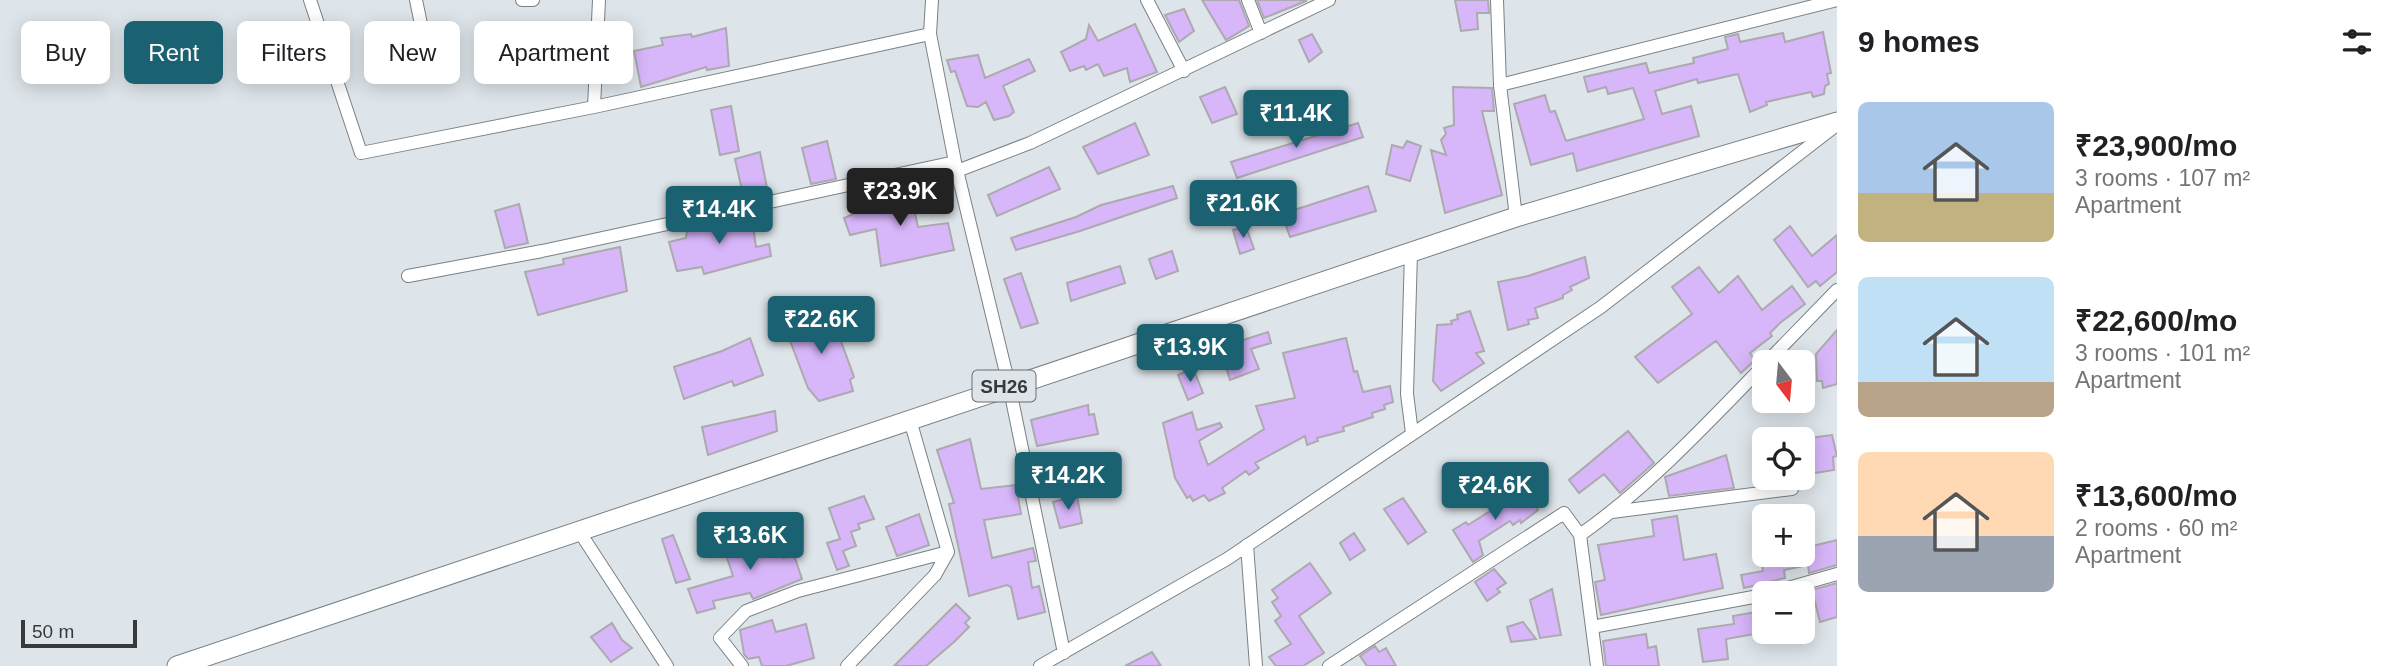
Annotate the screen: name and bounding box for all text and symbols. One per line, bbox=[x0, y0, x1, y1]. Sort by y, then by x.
chip: Buy bbox=[21, 21, 110, 84]
chip: Rent bbox=[124, 21, 223, 84]
chip: Filters bbox=[237, 21, 350, 84]
chip: New bbox=[364, 21, 460, 84]
chip: Apartment bbox=[474, 21, 633, 84]
icon: filters bbox=[2338, 23, 2376, 61]
text: 9 homes bbox=[1858, 25, 1980, 58]
pin: ₹11.4K bbox=[1239, 90, 1353, 150]
text: ₹11.4K bbox=[1259, 100, 1333, 126]
text: ₹23,900/mo bbox=[2075, 129, 2237, 162]
icon: home bbox=[1914, 130, 1998, 214]
text: 3 rooms · 107 m² bbox=[2075, 165, 2250, 191]
pin: ₹23.9K bbox=[843, 168, 957, 228]
text: ₹23.9K bbox=[863, 178, 937, 204]
pin: ₹21.6K bbox=[1186, 180, 1300, 240]
pin: ₹14.4K bbox=[662, 187, 776, 246]
text: ₹21.6K bbox=[1206, 190, 1280, 216]
text: Apartment bbox=[2075, 192, 2181, 218]
text: ₹14.4K bbox=[682, 196, 756, 222]
pin: ₹22.6K bbox=[764, 296, 878, 356]
text: ₹22,600/mo bbox=[2075, 304, 2237, 337]
icon: home bbox=[1914, 305, 1998, 389]
text: ₹22.6K bbox=[784, 306, 858, 332]
pin: ₹13.9K bbox=[1133, 324, 1247, 384]
text: ₹13.9K bbox=[1153, 334, 1227, 360]
text: 3 rooms · 101 m² bbox=[2075, 340, 2250, 366]
north arrow bbox=[1752, 350, 1815, 413]
map controls bbox=[1752, 350, 1815, 644]
text: Apartment bbox=[2075, 367, 2181, 393]
road number: SH26 bbox=[972, 370, 1036, 402]
button: locate bbox=[1752, 427, 1815, 490]
pin: ₹14.2K bbox=[1011, 452, 1125, 512]
text: ₹14.2K bbox=[1031, 462, 1105, 488]
pin: ₹24.6K bbox=[1438, 462, 1552, 522]
text: ₹24.6K bbox=[1458, 472, 1532, 498]
text: ₹13,600/mo bbox=[2075, 479, 2237, 512]
icon: home bbox=[1914, 480, 1998, 564]
button: + bbox=[1752, 504, 1815, 567]
pin: ₹13.6K bbox=[693, 512, 807, 572]
text: 2 rooms · 60 m² bbox=[2075, 515, 2237, 541]
text: ₹13.6K bbox=[713, 522, 787, 548]
text: Apartment bbox=[2075, 542, 2181, 568]
button: − bbox=[1752, 581, 1815, 644]
scale bar bbox=[21, 617, 136, 649]
text: 50 m bbox=[32, 621, 74, 642]

